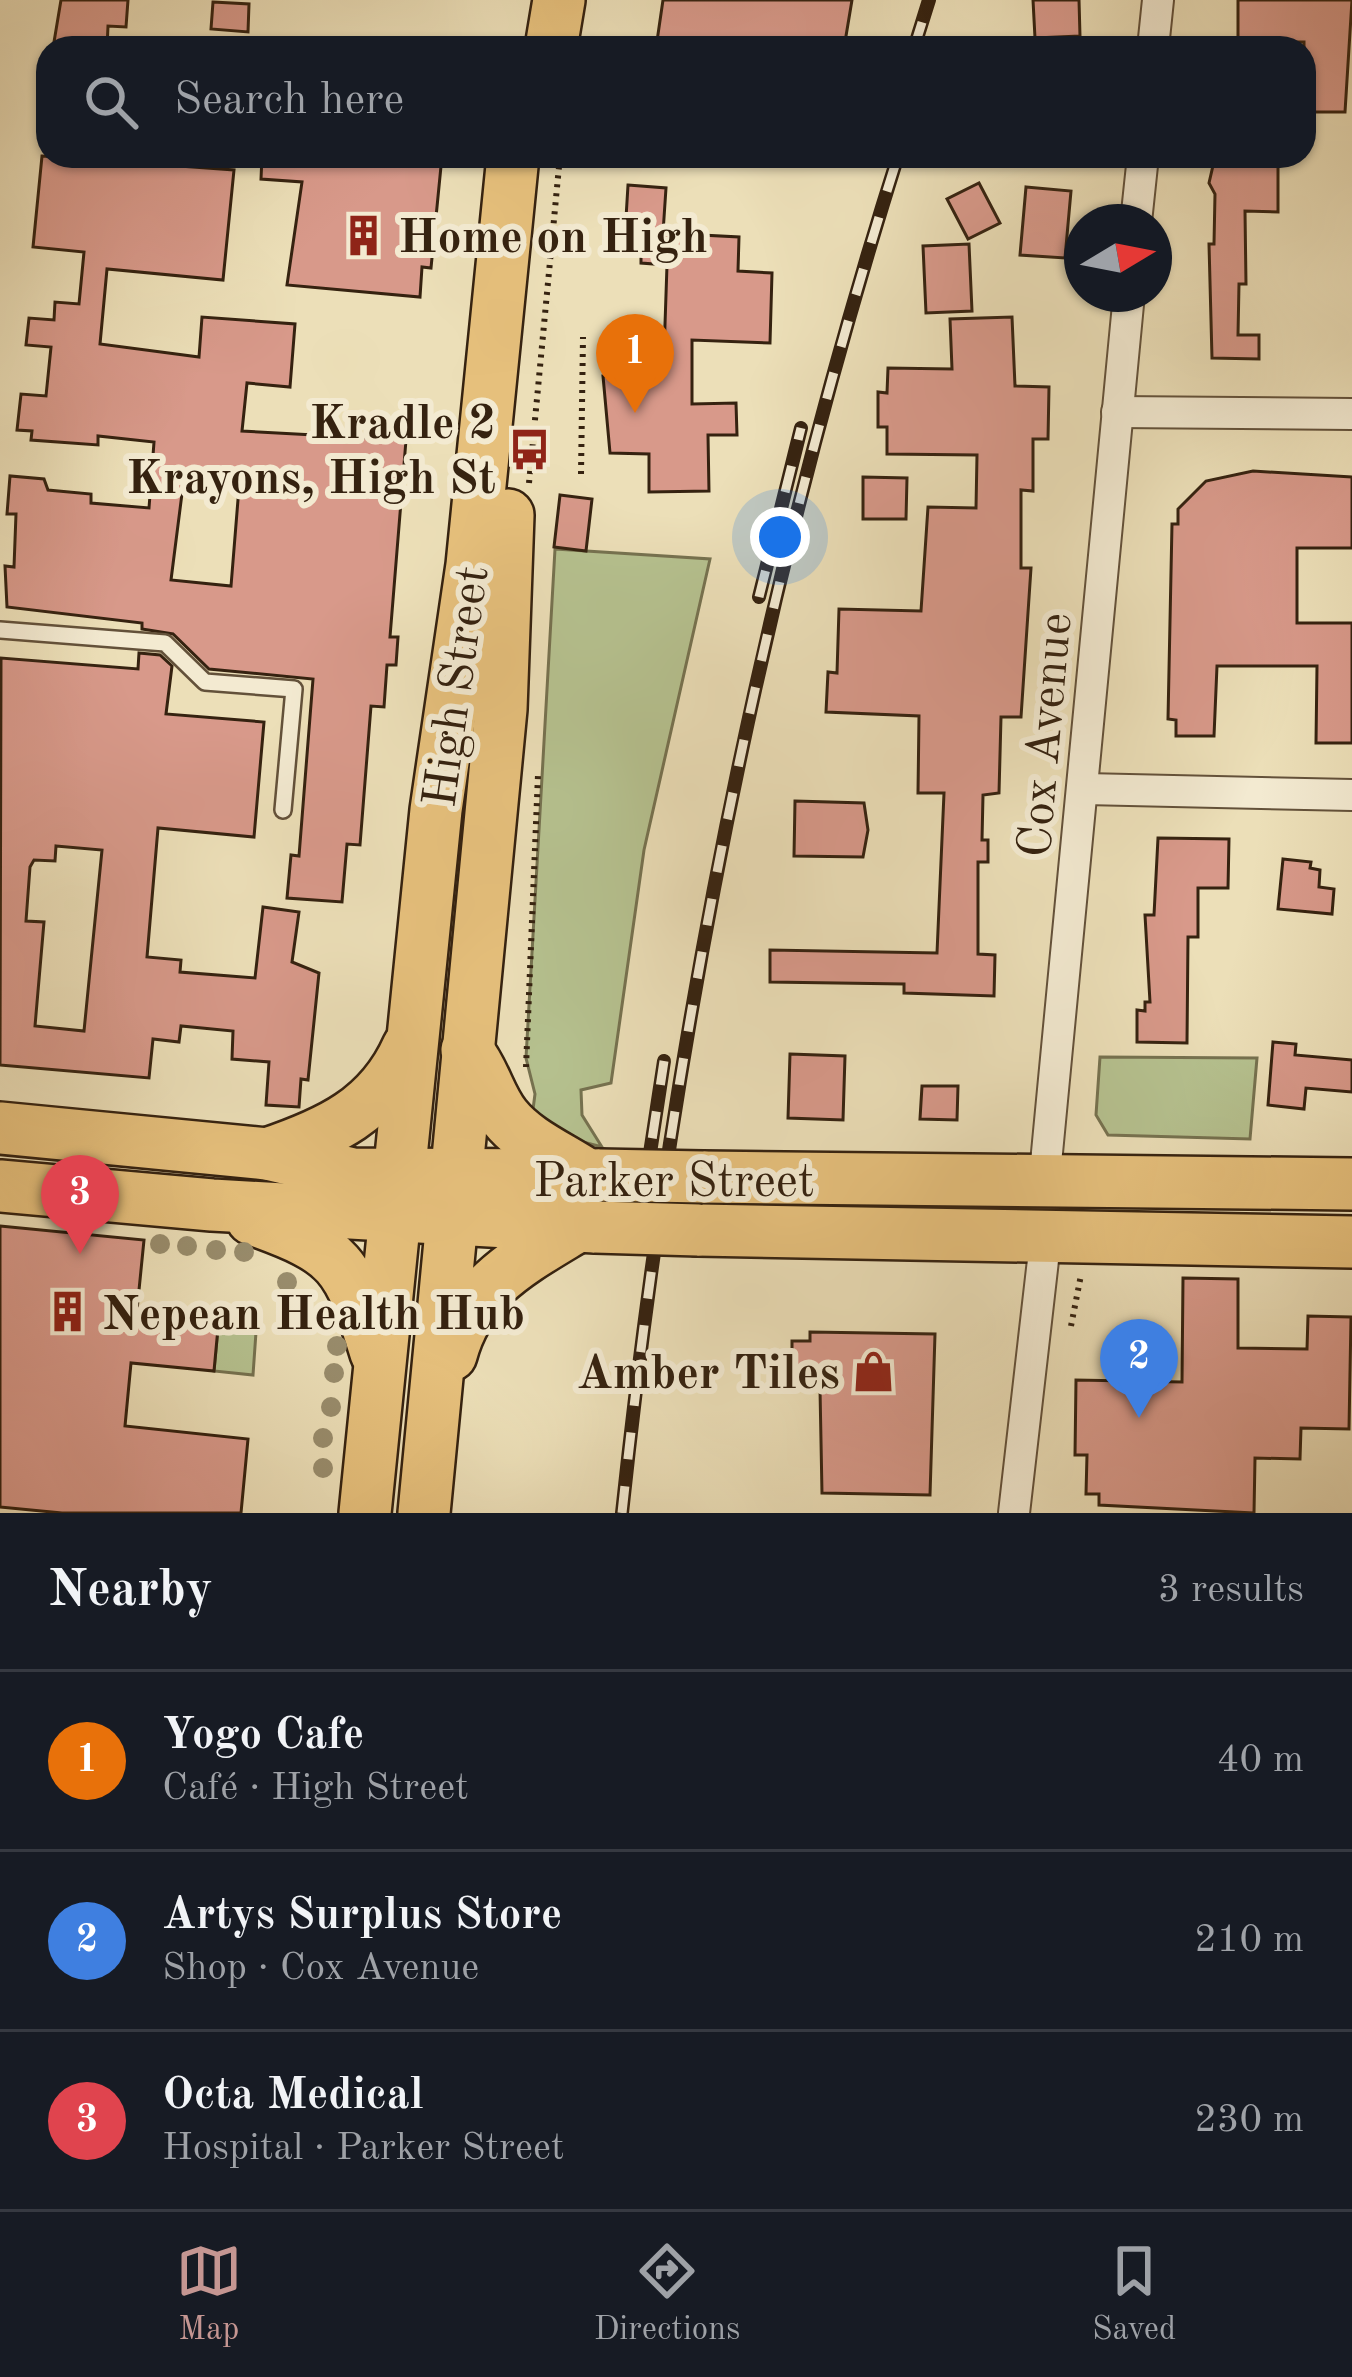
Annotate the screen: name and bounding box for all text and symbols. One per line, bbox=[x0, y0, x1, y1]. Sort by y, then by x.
search box bbox=[36, 36, 1316, 168]
icon: search bbox=[78, 69, 144, 135]
text: Search here bbox=[174, 79, 404, 124]
north arrow bbox=[1064, 204, 1172, 312]
building icon: Home on High bbox=[341, 212, 387, 258]
place label: Home on High bbox=[398, 215, 708, 263]
pin: 1 bbox=[596, 314, 674, 413]
place label: Kradle 2 Krayons, High St bbox=[126, 401, 496, 504]
bus stop icon: Kradle 2 Krayons, High St bbox=[507, 426, 553, 472]
your location bbox=[750, 507, 810, 567]
street label: High Street bbox=[417, 563, 499, 810]
street label: Cox Avenue bbox=[1012, 611, 1082, 860]
pin: 3 bbox=[41, 1155, 119, 1254]
street label: Parker Street bbox=[533, 1159, 815, 1207]
building icon: Nepean Health Hub bbox=[45, 1289, 91, 1335]
place label: Nepean Health Hub bbox=[102, 1292, 525, 1340]
pin: 2 bbox=[1100, 1319, 1178, 1418]
shop icon: Amber Tiles bbox=[851, 1348, 897, 1394]
place label: Amber Tiles bbox=[576, 1351, 840, 1399]
text: Nearby bbox=[48, 1566, 213, 1617]
text: 3 results bbox=[1158, 1571, 1304, 1610]
text: Yogo Cafe bbox=[162, 1714, 364, 1759]
text: 1 bbox=[76, 1741, 98, 1780]
text: 40 m bbox=[1217, 1741, 1304, 1780]
text: Café · High Street bbox=[162, 1769, 469, 1808]
text: Artys Surplus Store bbox=[162, 1894, 562, 1939]
text: 2 bbox=[76, 1921, 98, 1960]
text: 210 m bbox=[1194, 1921, 1304, 1960]
text: Shop · Cox Avenue bbox=[162, 1949, 479, 1988]
text: Octa Medical bbox=[162, 2074, 424, 2119]
text: 3 bbox=[76, 2101, 98, 2140]
text: 230 m bbox=[1194, 2101, 1304, 2140]
text: Hospital · Parker Street bbox=[162, 2129, 564, 2168]
tab: Map bbox=[176, 2238, 242, 2351]
tab: Directions bbox=[594, 2238, 740, 2351]
tab: Saved bbox=[1092, 2238, 1176, 2351]

